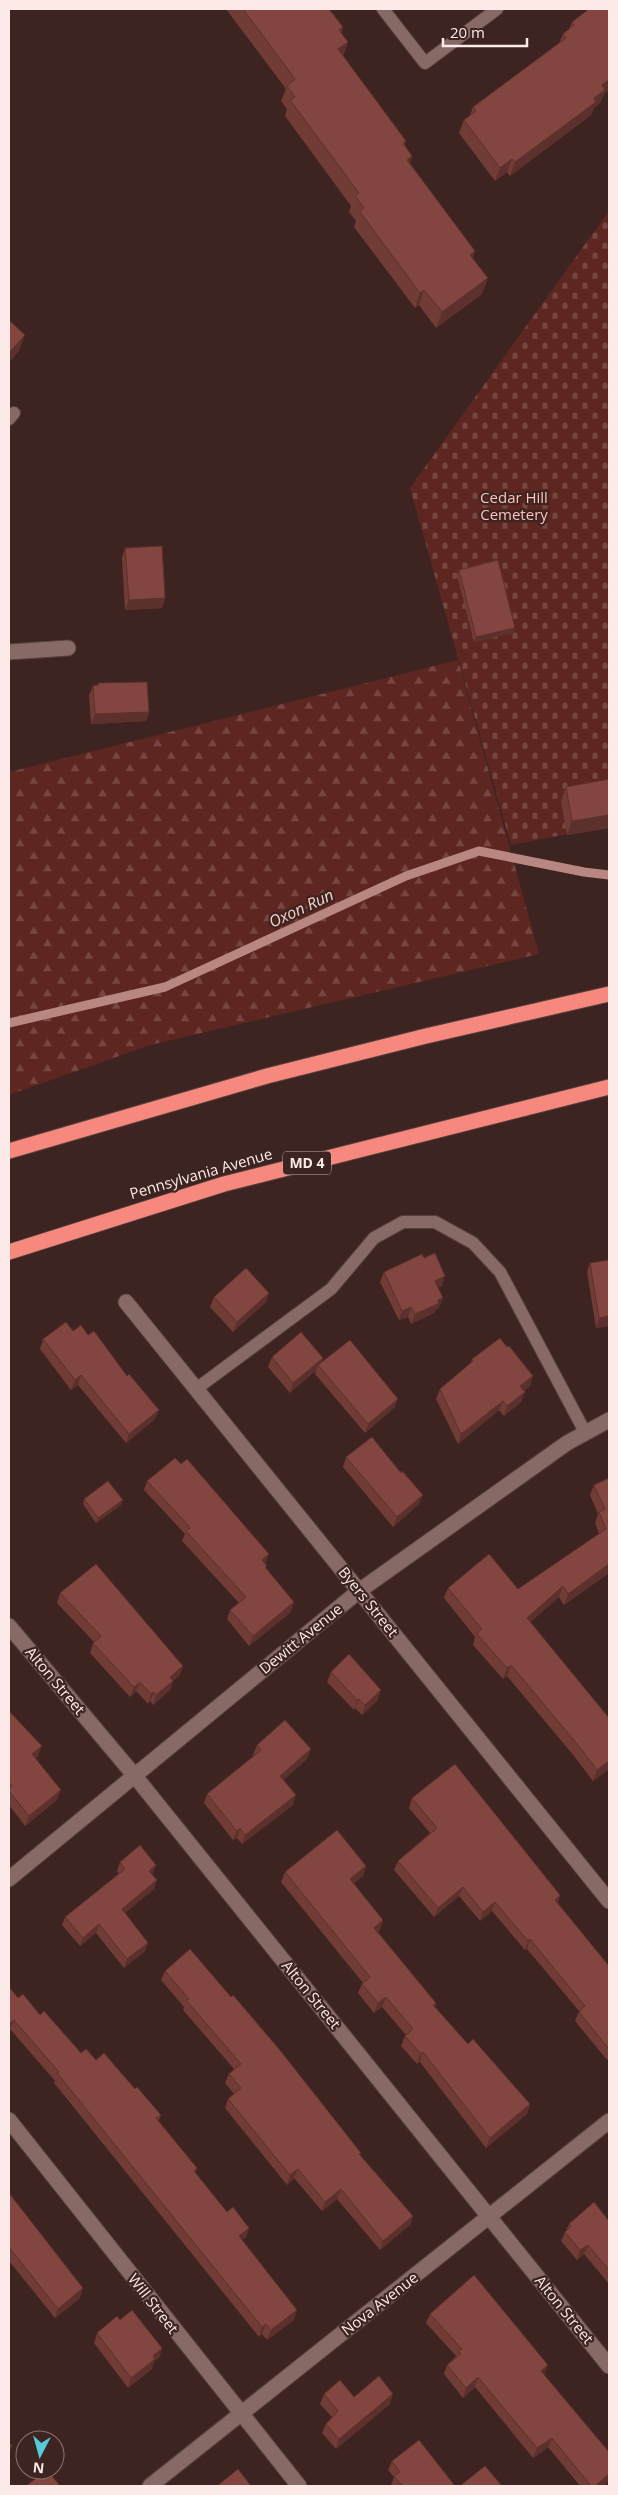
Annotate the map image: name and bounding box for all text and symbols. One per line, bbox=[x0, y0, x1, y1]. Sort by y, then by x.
scale bar bbox=[443, 15, 527, 47]
text: 20 m bbox=[450, 22, 485, 42]
park label: Cedar Hill Cemetery bbox=[480, 487, 548, 524]
water label: Oxon Run bbox=[265, 883, 337, 933]
street label: Pennsylvania Avenue bbox=[127, 1143, 274, 1203]
road number: MD 4 bbox=[283, 1152, 331, 1174]
street label: Byers Street bbox=[334, 1562, 403, 1641]
street label: Dewitt Avenue bbox=[255, 1599, 346, 1678]
street label: Alton Street bbox=[22, 1642, 90, 1718]
street label: Alton Street bbox=[278, 1956, 346, 2033]
street label: Nova Avenue bbox=[337, 2267, 422, 2339]
street label: Will Street bbox=[124, 2269, 184, 2338]
street label: Alton Street bbox=[531, 2271, 599, 2348]
north arrow bbox=[15, 2430, 65, 2480]
text: N bbox=[32, 2458, 45, 2478]

